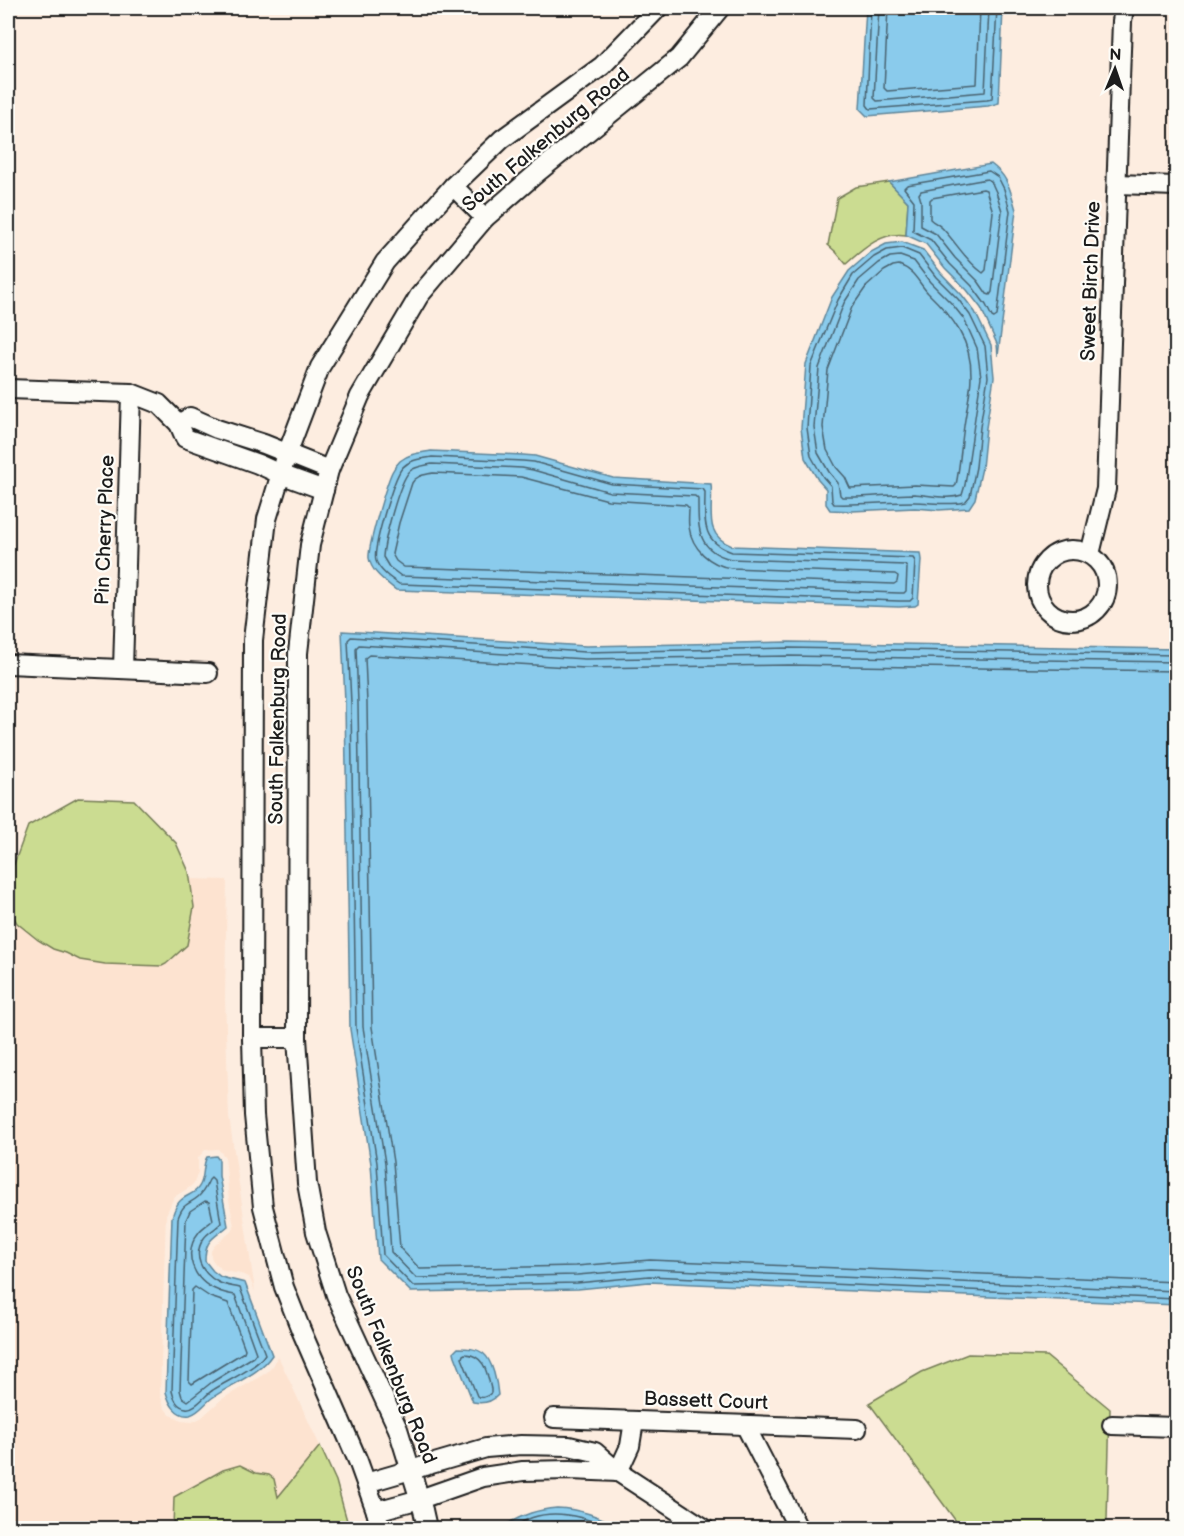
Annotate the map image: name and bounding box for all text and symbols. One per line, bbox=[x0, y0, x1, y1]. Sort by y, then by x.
north arrow bbox=[1085, 39, 1145, 99]
text: N bbox=[1109, 46, 1122, 65]
street label: South Falkenburg Road bbox=[457, 63, 635, 217]
street label: Sweet Birch Drive bbox=[1076, 201, 1106, 361]
street label: Pin Cherry Place bbox=[90, 454, 120, 606]
street label: South Falkenburg Road bbox=[264, 613, 292, 825]
street label: South Falkenburg Road bbox=[340, 1263, 442, 1467]
street label: Bassett Court bbox=[643, 1387, 769, 1415]

